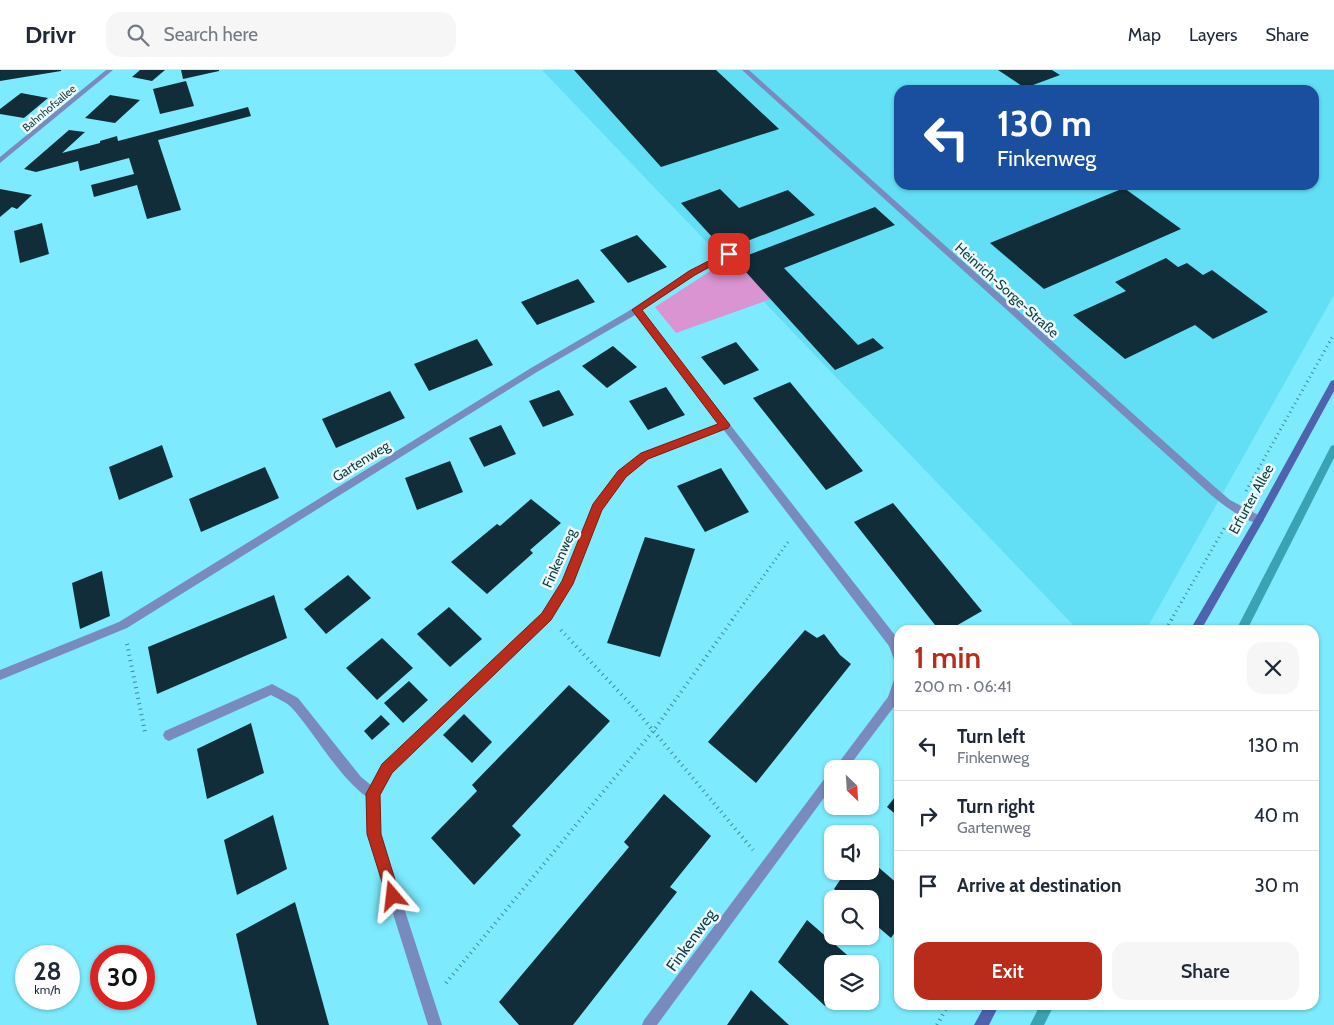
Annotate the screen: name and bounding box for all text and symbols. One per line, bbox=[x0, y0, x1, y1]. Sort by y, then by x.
search box bbox=[106, 12, 456, 57]
text: Drivr bbox=[25, 20, 76, 49]
icon: search bbox=[124, 21, 152, 49]
text: Search here bbox=[164, 23, 258, 46]
text: Map bbox=[1128, 24, 1161, 46]
text: Layers bbox=[1189, 24, 1238, 46]
text: Share bbox=[1266, 24, 1309, 46]
street label: Bahnhofsallee bbox=[19, 81, 79, 135]
text: 130 m bbox=[997, 102, 1092, 145]
icon: left bbox=[914, 105, 979, 170]
text: Finkenweg bbox=[997, 145, 1096, 172]
pin bbox=[708, 233, 750, 275]
street label: Heinrich-Sorge-Straße bbox=[951, 239, 1063, 341]
icon: arrive bbox=[715, 240, 743, 268]
street label: Gartenweg bbox=[329, 436, 394, 486]
street label: Erfurter Allee bbox=[1224, 461, 1278, 537]
street label: Finkenweg bbox=[538, 525, 580, 590]
text: 1 min bbox=[914, 639, 981, 676]
button: close bbox=[1247, 642, 1299, 694]
text: 200 m · 06:41 bbox=[914, 677, 1011, 696]
text: Turn left bbox=[957, 725, 1025, 748]
icon: left bbox=[914, 732, 942, 760]
text: 130 m bbox=[1248, 734, 1299, 757]
text: Finkenweg bbox=[957, 748, 1029, 767]
north arrow bbox=[824, 760, 879, 815]
map controls bbox=[824, 760, 879, 1010]
text: Turn right bbox=[957, 795, 1035, 818]
icon: right bbox=[914, 802, 942, 830]
text: 40 m bbox=[1254, 804, 1299, 827]
text: Gartenweg bbox=[957, 818, 1031, 837]
button: sound bbox=[824, 825, 879, 880]
position arrow bbox=[366, 869, 418, 921]
icon: arrive bbox=[914, 872, 942, 900]
text: Arrive at destination bbox=[957, 874, 1121, 897]
text: 30 m bbox=[1255, 874, 1299, 897]
button: search bbox=[824, 890, 879, 945]
street label: Finkenweg bbox=[662, 904, 720, 975]
button: Exit bbox=[914, 942, 1102, 1000]
button: Share bbox=[1112, 942, 1299, 1000]
speed limit sign: 30 bbox=[90, 945, 155, 1010]
button: layers bbox=[824, 955, 879, 1010]
text: 28 bbox=[33, 956, 62, 986]
text: km/h bbox=[34, 982, 61, 997]

